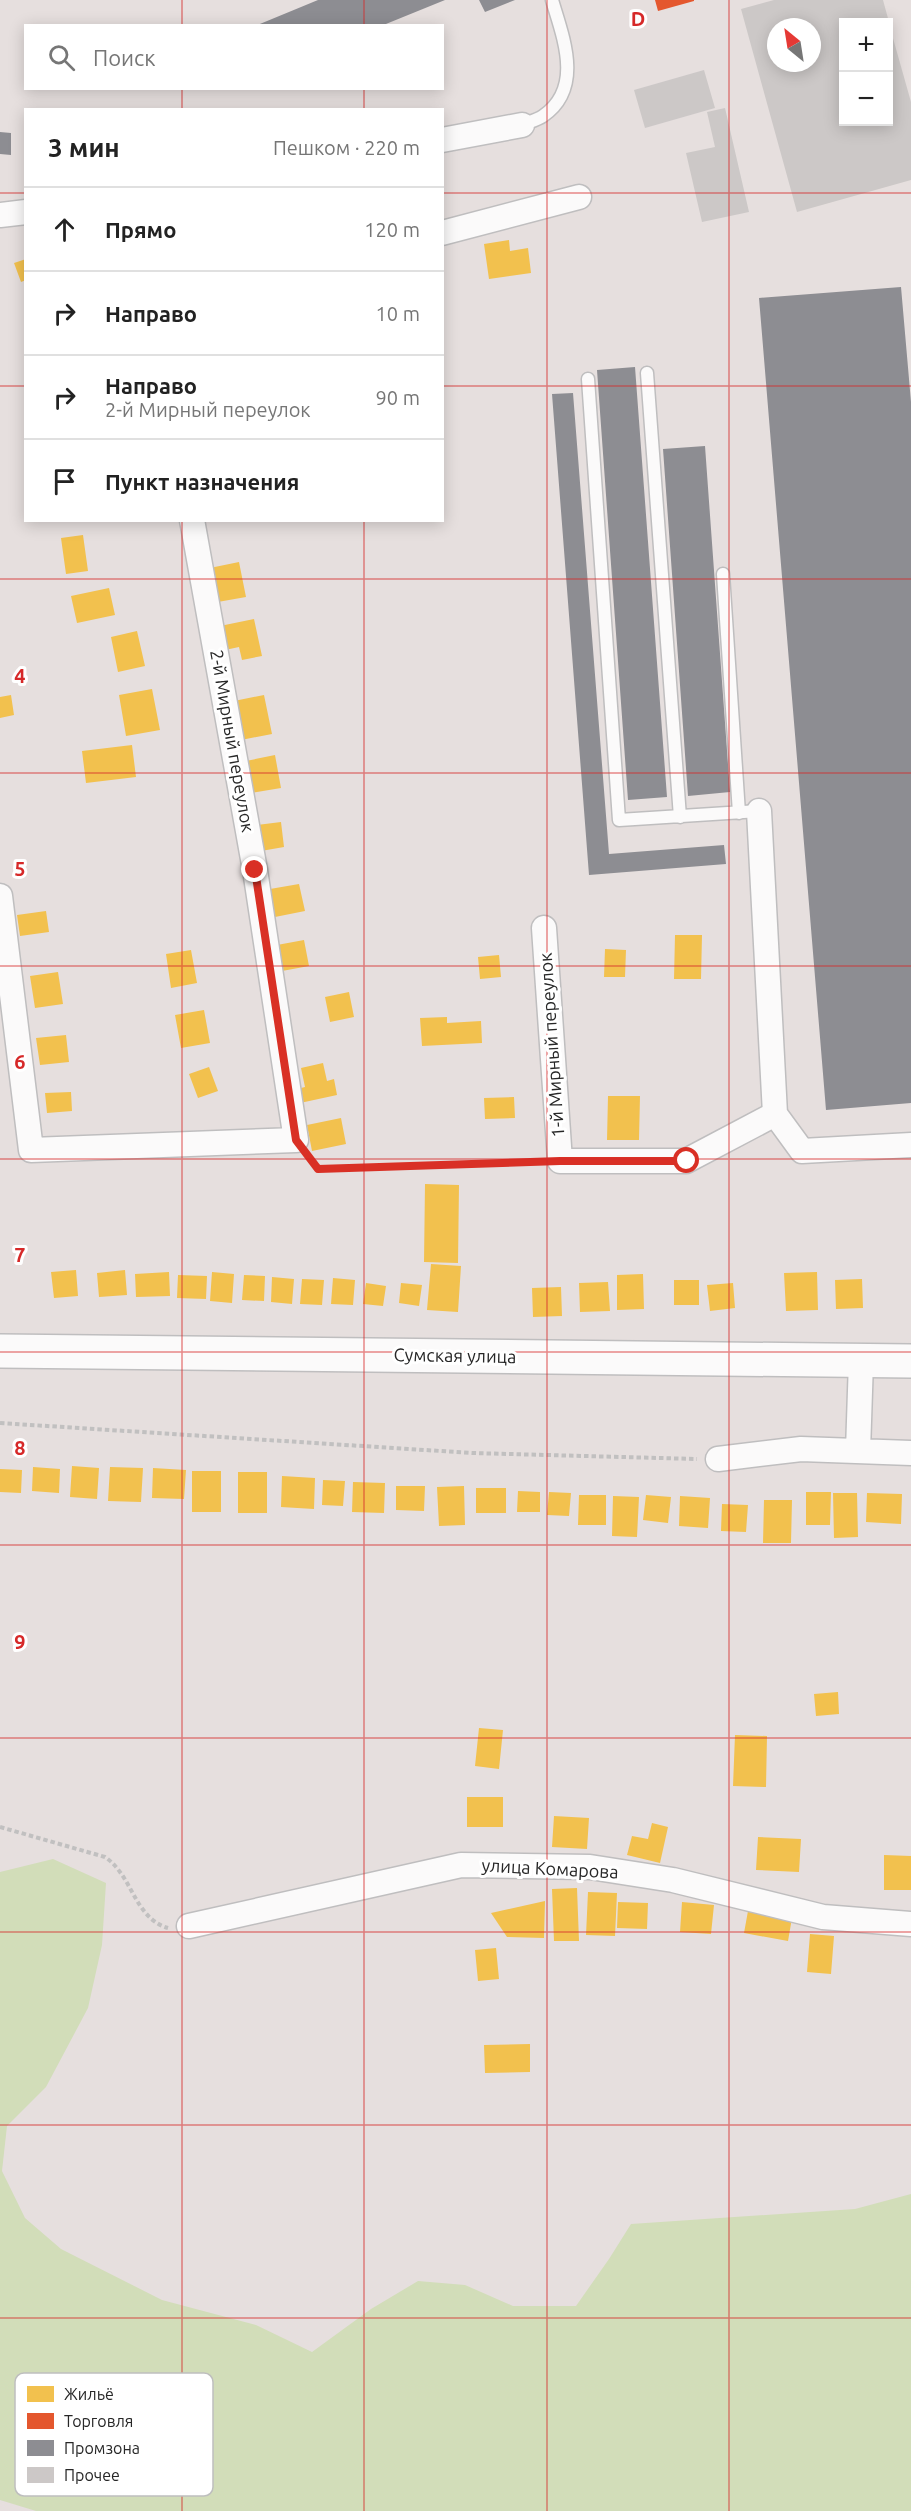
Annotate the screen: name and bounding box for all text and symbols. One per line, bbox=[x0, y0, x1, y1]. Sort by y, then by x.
text: D bbox=[631, 7, 645, 30]
north arrow bbox=[767, 18, 821, 72]
map controls bbox=[839, 18, 893, 126]
button: + bbox=[839, 18, 893, 72]
search box bbox=[24, 24, 444, 90]
icon: search bbox=[45, 41, 78, 74]
text: Поиск bbox=[93, 45, 156, 70]
button: − bbox=[839, 72, 893, 126]
text: 3 мин bbox=[48, 133, 120, 162]
text: Пешком · 220 m bbox=[273, 136, 420, 159]
icon: ahead bbox=[48, 213, 81, 246]
text: Прямо bbox=[105, 217, 176, 242]
text: 120 m bbox=[364, 218, 420, 241]
icon: right bbox=[48, 297, 81, 330]
text: Направо bbox=[105, 301, 197, 326]
text: 10 m bbox=[376, 302, 420, 325]
text: Направо bbox=[105, 373, 197, 398]
icon: right bbox=[48, 381, 81, 414]
text: 90 m bbox=[376, 386, 420, 409]
text: 2-й Мирный переулок bbox=[105, 398, 311, 421]
icon: arrive bbox=[48, 465, 81, 498]
text: Пункт назначения bbox=[105, 469, 299, 494]
street label: 2-й Мирный переулок bbox=[207, 648, 259, 834]
text: 4 bbox=[14, 664, 26, 687]
route end bbox=[241, 856, 267, 882]
text: 5 bbox=[14, 857, 26, 880]
street label: 1-й Мирный переулок bbox=[535, 952, 567, 1138]
text: 6 bbox=[14, 1050, 26, 1073]
route start bbox=[673, 1147, 699, 1173]
text: 7 bbox=[14, 1243, 26, 1266]
street label: Сумская улица bbox=[393, 1344, 517, 1366]
text: 8 bbox=[14, 1436, 26, 1459]
text: 9 bbox=[14, 1630, 26, 1653]
street label: улица Комарова bbox=[481, 1854, 619, 1882]
legend bbox=[15, 2373, 213, 2496]
text: Жильё bbox=[64, 2385, 114, 2403]
text: Торговля bbox=[64, 2412, 133, 2430]
text: Промзона bbox=[64, 2439, 140, 2457]
text: Прочее bbox=[64, 2466, 120, 2484]

